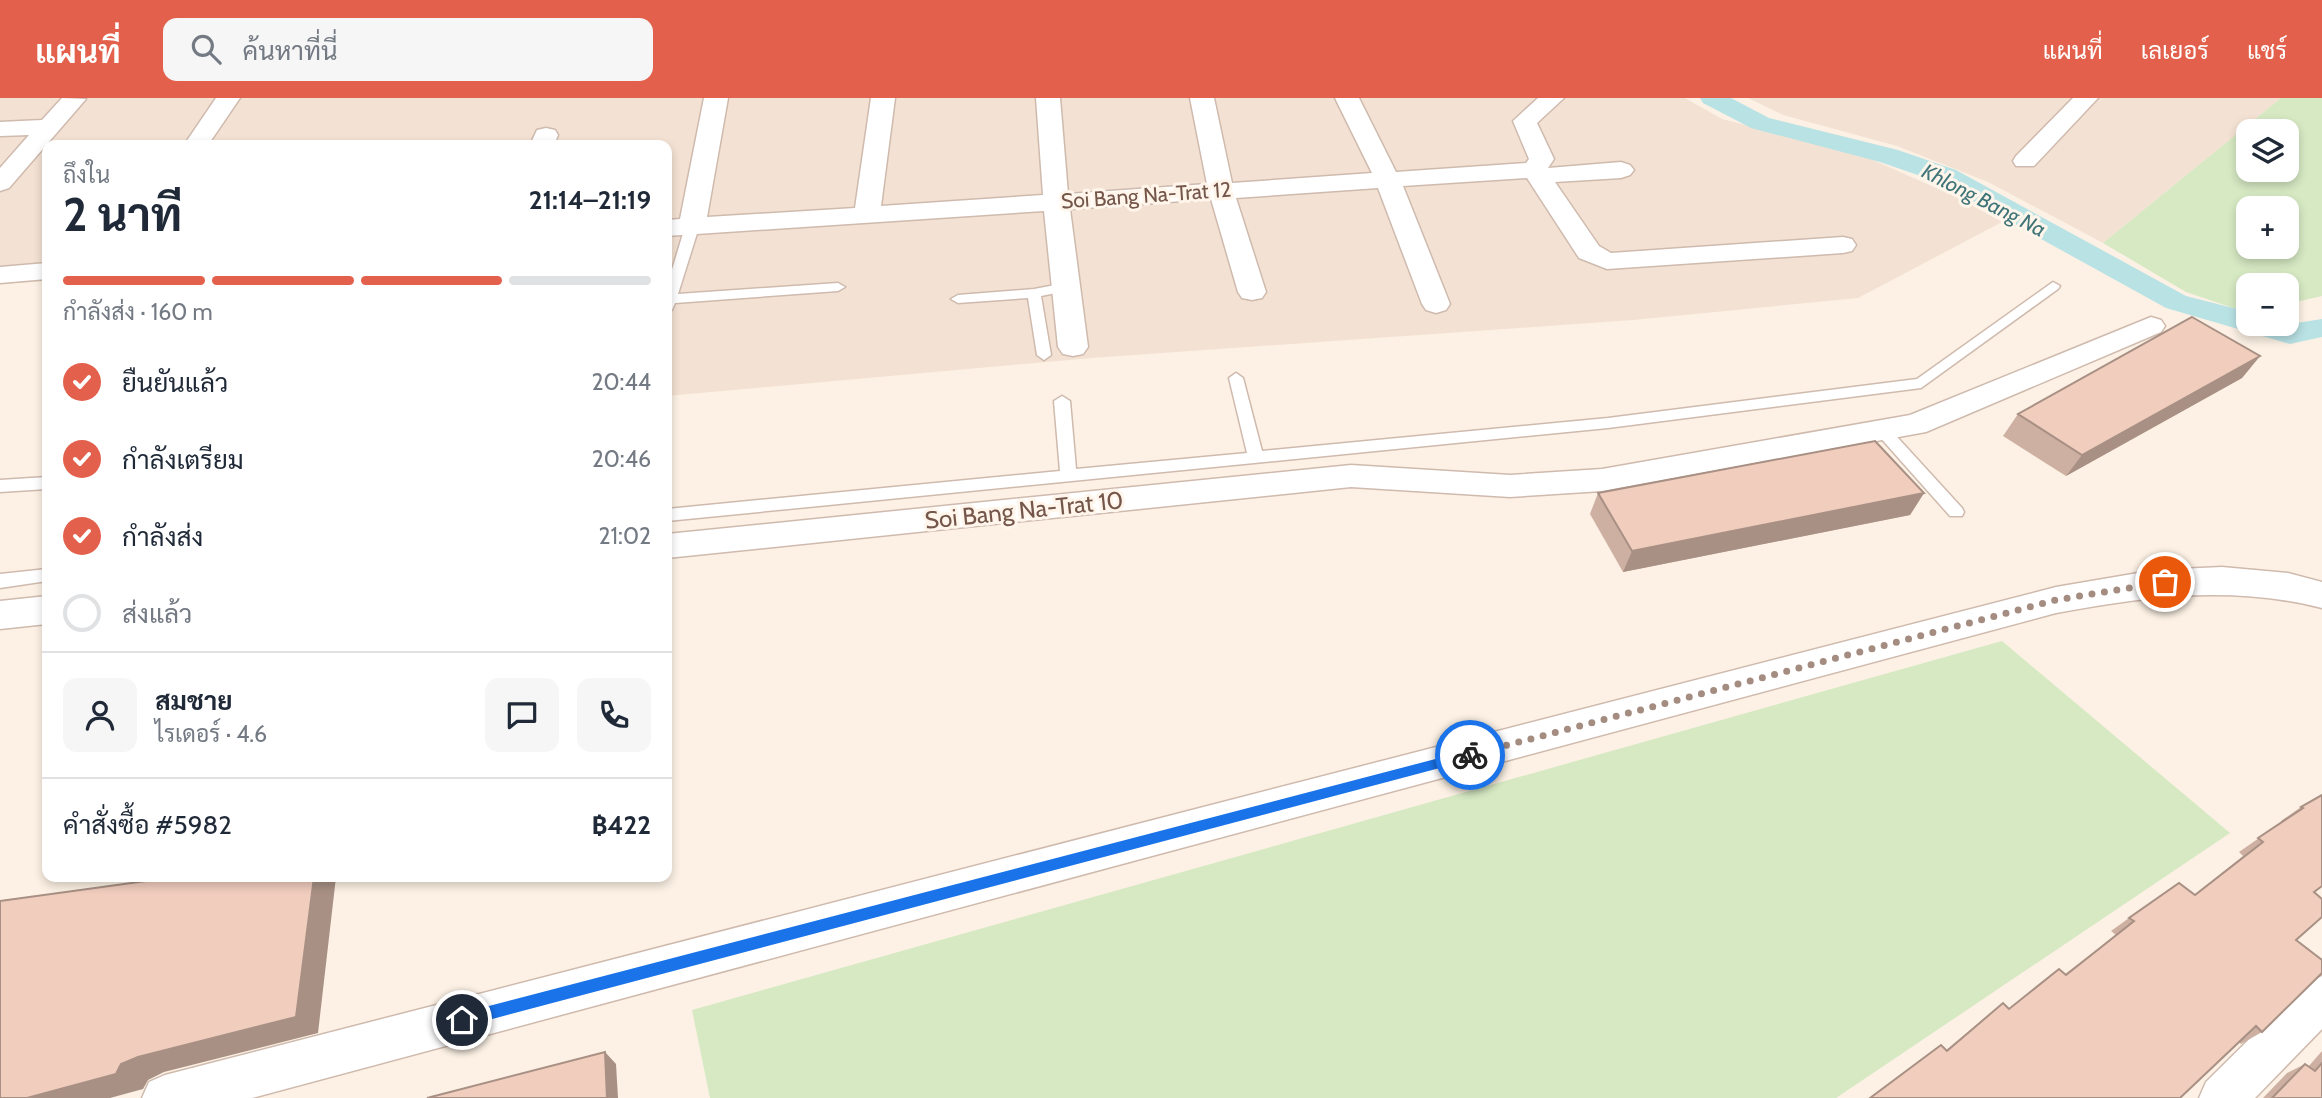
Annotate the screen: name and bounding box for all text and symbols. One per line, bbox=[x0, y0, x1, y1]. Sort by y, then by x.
search box bbox=[163, 18, 653, 81]
icon: search bbox=[187, 30, 225, 68]
text: แผนที่ bbox=[35, 31, 121, 71]
text: ค้นหาที่นี่ bbox=[243, 35, 338, 67]
text: แผนที่ bbox=[2043, 36, 2103, 65]
text: เลเยอร์ bbox=[2141, 36, 2209, 65]
text: แชร์ bbox=[2247, 36, 2287, 65]
map controls bbox=[2236, 119, 2299, 336]
button: layers bbox=[2236, 119, 2299, 182]
water label: Khlong Bang Na bbox=[1918, 158, 2050, 242]
text: ถึงใน bbox=[63, 161, 110, 189]
street label: Soi Bang Na-Trat 12 bbox=[1060, 177, 1232, 213]
text: 21:14–21:19 bbox=[529, 184, 651, 216]
text: 2 นาที bbox=[63, 187, 182, 243]
button: + bbox=[2236, 196, 2299, 259]
button: − bbox=[2236, 273, 2299, 336]
text: กำลังส่ง · 160 m bbox=[63, 298, 213, 326]
icon: check bbox=[63, 363, 101, 401]
text: ยืนยันแล้ว bbox=[122, 367, 228, 399]
text: 20:44 bbox=[592, 368, 651, 396]
icon: check bbox=[63, 440, 101, 478]
text: กำลังเตรียม bbox=[122, 444, 244, 476]
text: 20:46 bbox=[592, 445, 651, 473]
street label: Soi Bang Na-Trat 10 bbox=[923, 485, 1125, 535]
icon: check bbox=[63, 517, 101, 555]
text: กำลังส่ง bbox=[122, 521, 203, 553]
text: 21:02 bbox=[599, 522, 651, 550]
pin bbox=[2135, 552, 2195, 612]
icon: bag bbox=[2146, 563, 2184, 601]
text: ส่งแล้ว bbox=[122, 598, 192, 630]
button: person bbox=[63, 678, 137, 752]
button: chat bbox=[485, 678, 559, 752]
button: phone bbox=[577, 678, 651, 752]
text: สมชาย bbox=[155, 685, 232, 717]
text: ไรเดอร์ · 4.6 bbox=[155, 720, 267, 748]
courier bbox=[1435, 720, 1505, 790]
icon: bike bbox=[1451, 736, 1489, 774]
text: คำสั่งซื้อ #5982 bbox=[63, 809, 232, 841]
text: ฿422 bbox=[592, 809, 651, 841]
pin bbox=[432, 990, 492, 1050]
icon: home bbox=[443, 1001, 481, 1039]

